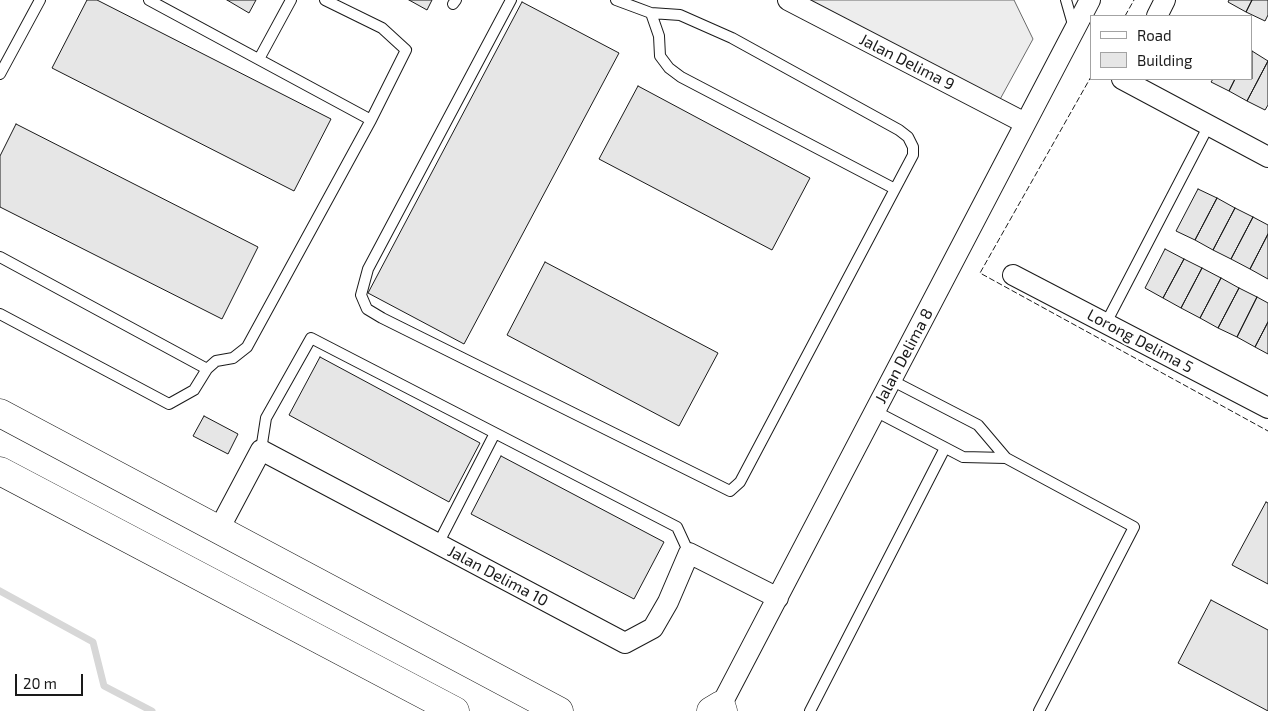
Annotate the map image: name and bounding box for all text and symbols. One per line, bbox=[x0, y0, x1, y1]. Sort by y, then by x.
legend bbox=[1090, 15, 1253, 80]
text: Road bbox=[1137, 26, 1172, 44]
street label: Jalan Delima 9 bbox=[856, 30, 958, 94]
text: Building bbox=[1137, 51, 1192, 69]
street label: Jalan Delima 8 bbox=[871, 305, 937, 407]
street label: Lorong Delima 5 bbox=[1084, 305, 1196, 377]
street label: Jalan Delima 10 bbox=[445, 541, 551, 611]
scale bar bbox=[18, 664, 85, 696]
text: 20 m bbox=[23, 674, 57, 692]

